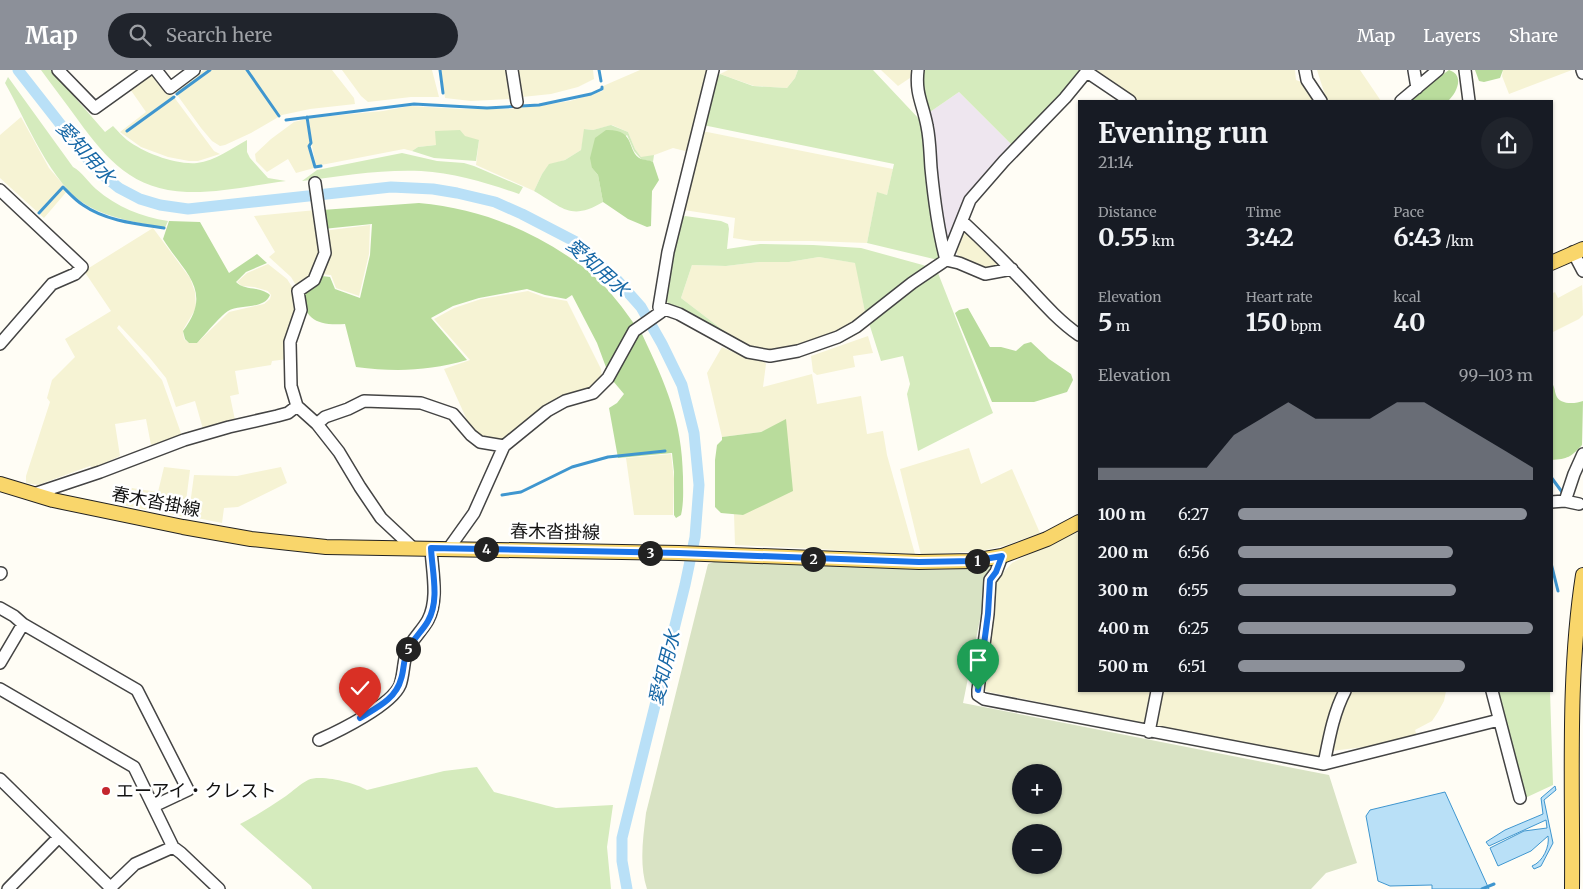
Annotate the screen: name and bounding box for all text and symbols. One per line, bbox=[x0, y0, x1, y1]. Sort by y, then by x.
search box bbox=[108, 13, 458, 58]
text: Map bbox=[25, 20, 78, 51]
icon: search bbox=[126, 21, 154, 49]
text: Search here bbox=[166, 23, 272, 47]
text: Map bbox=[1357, 24, 1395, 47]
text: Layers bbox=[1423, 24, 1481, 47]
text: Share bbox=[1509, 24, 1558, 47]
text: Evening run bbox=[1098, 115, 1268, 151]
water label: 愛知用水 bbox=[52, 116, 122, 190]
button: share bbox=[1481, 117, 1533, 169]
text: 21:14 bbox=[1098, 152, 1133, 172]
text: Distance bbox=[1098, 203, 1157, 221]
text: Time bbox=[1246, 203, 1281, 221]
text: Pace bbox=[1393, 203, 1424, 221]
text: 0.55 bbox=[1098, 221, 1149, 253]
text: 3:42 bbox=[1246, 221, 1294, 253]
text: 6:43 bbox=[1393, 221, 1442, 253]
text: km bbox=[1149, 232, 1175, 250]
text: /km bbox=[1442, 232, 1474, 250]
water label: 愛知用水 bbox=[562, 233, 636, 303]
text: Elevation bbox=[1098, 288, 1162, 306]
text: Heart rate bbox=[1246, 288, 1313, 306]
text: kcal bbox=[1393, 288, 1421, 306]
text: 5 bbox=[1098, 306, 1113, 338]
text: 150 bbox=[1246, 306, 1288, 338]
text: 40 bbox=[1393, 306, 1425, 338]
text: m bbox=[1113, 317, 1130, 335]
text: bpm bbox=[1288, 317, 1322, 335]
text: Elevation bbox=[1098, 365, 1171, 385]
text: 99–103 m bbox=[1459, 365, 1533, 385]
street label: 春木沓掛線 bbox=[110, 482, 202, 521]
text: 100 m bbox=[1098, 504, 1146, 524]
text: 6:27 bbox=[1178, 504, 1209, 524]
street label: 春木沓掛線 bbox=[510, 519, 600, 544]
pin: 4 bbox=[474, 536, 498, 562]
text: 4 bbox=[482, 540, 491, 558]
pin: 3 bbox=[638, 540, 662, 566]
text: 200 m bbox=[1098, 542, 1148, 562]
text: 6:56 bbox=[1178, 542, 1209, 562]
text: 3 bbox=[646, 544, 655, 562]
pin: 2 bbox=[800, 546, 826, 572]
pin: 1 bbox=[964, 548, 990, 574]
text: 2 bbox=[809, 550, 818, 568]
text: 1 bbox=[974, 552, 981, 570]
text: 300 m bbox=[1098, 580, 1148, 600]
text: 6:55 bbox=[1178, 580, 1209, 600]
text: 400 m bbox=[1098, 618, 1149, 638]
text: 6:25 bbox=[1178, 618, 1209, 638]
water label: 愛知用水 bbox=[643, 626, 685, 708]
pin: 5 bbox=[396, 636, 420, 662]
pin bbox=[957, 639, 999, 690]
text: 5 bbox=[404, 640, 413, 658]
icon: arrive bbox=[964, 646, 992, 674]
text: 500 m bbox=[1098, 656, 1148, 676]
text: 6:51 bbox=[1178, 656, 1206, 676]
pin bbox=[339, 667, 381, 718]
icon: check bbox=[346, 674, 374, 702]
map controls bbox=[1012, 764, 1062, 874]
button: + bbox=[1012, 764, 1062, 814]
place label: エーアイ・クレスト bbox=[116, 779, 276, 802]
marker: エーアイ・クレスト bbox=[100, 785, 112, 797]
button: − bbox=[1012, 824, 1062, 874]

